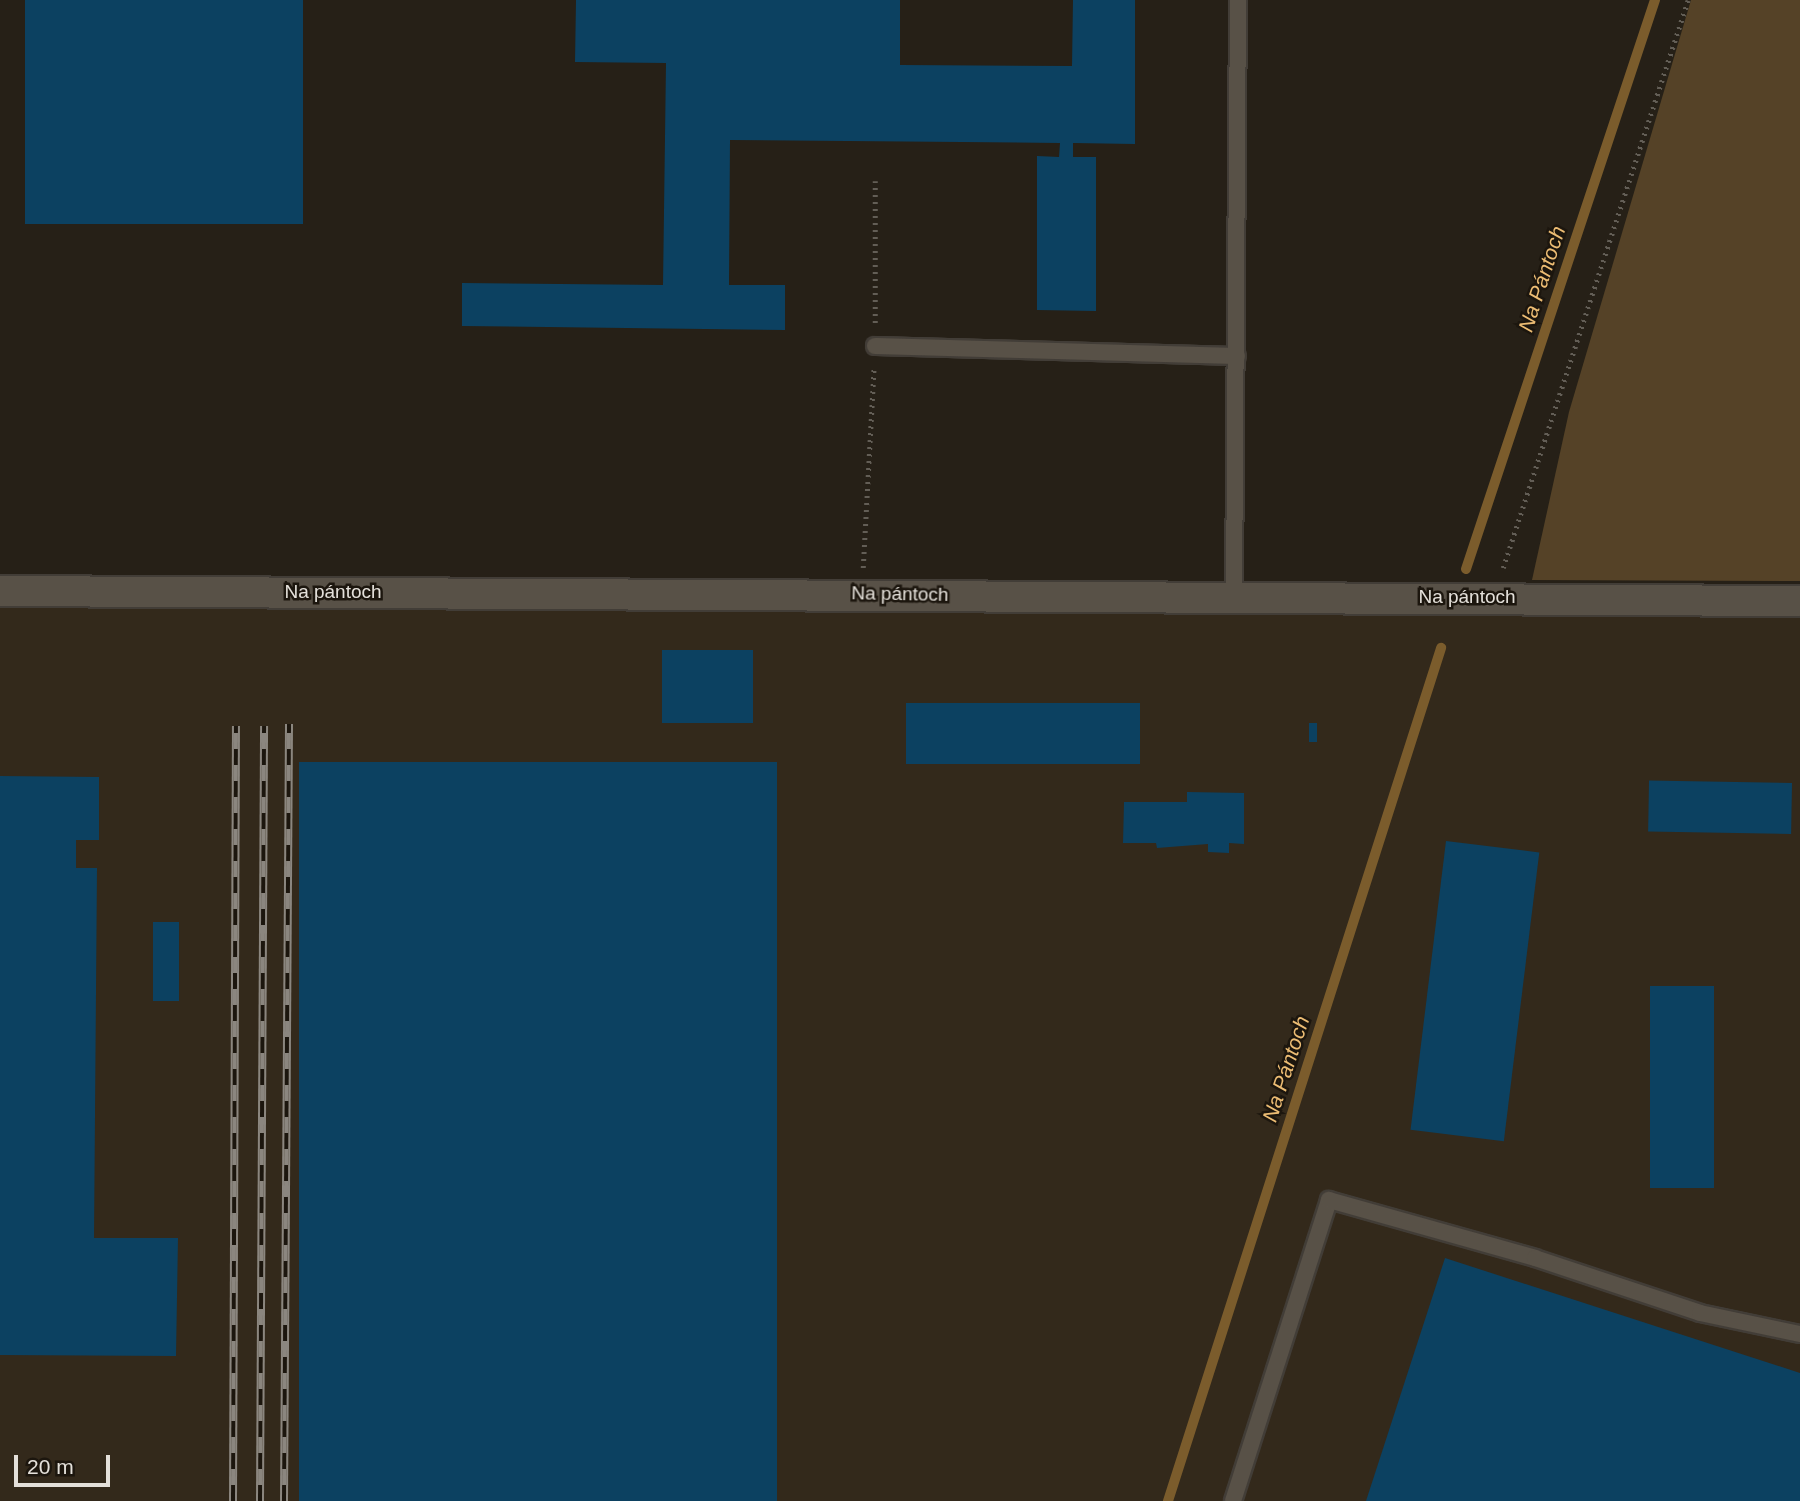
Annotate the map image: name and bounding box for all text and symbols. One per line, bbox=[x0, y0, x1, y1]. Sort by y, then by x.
water label: Na Pántoch bbox=[1513, 223, 1571, 335]
street label: Na pántoch bbox=[284, 581, 382, 603]
street label: Na pántoch bbox=[851, 582, 949, 606]
street label: Na pántoch bbox=[1418, 586, 1516, 608]
water label: Na Pántoch bbox=[1257, 1013, 1315, 1125]
scale bar bbox=[18, 1442, 114, 1486]
text: 20 m bbox=[27, 1455, 74, 1478]

